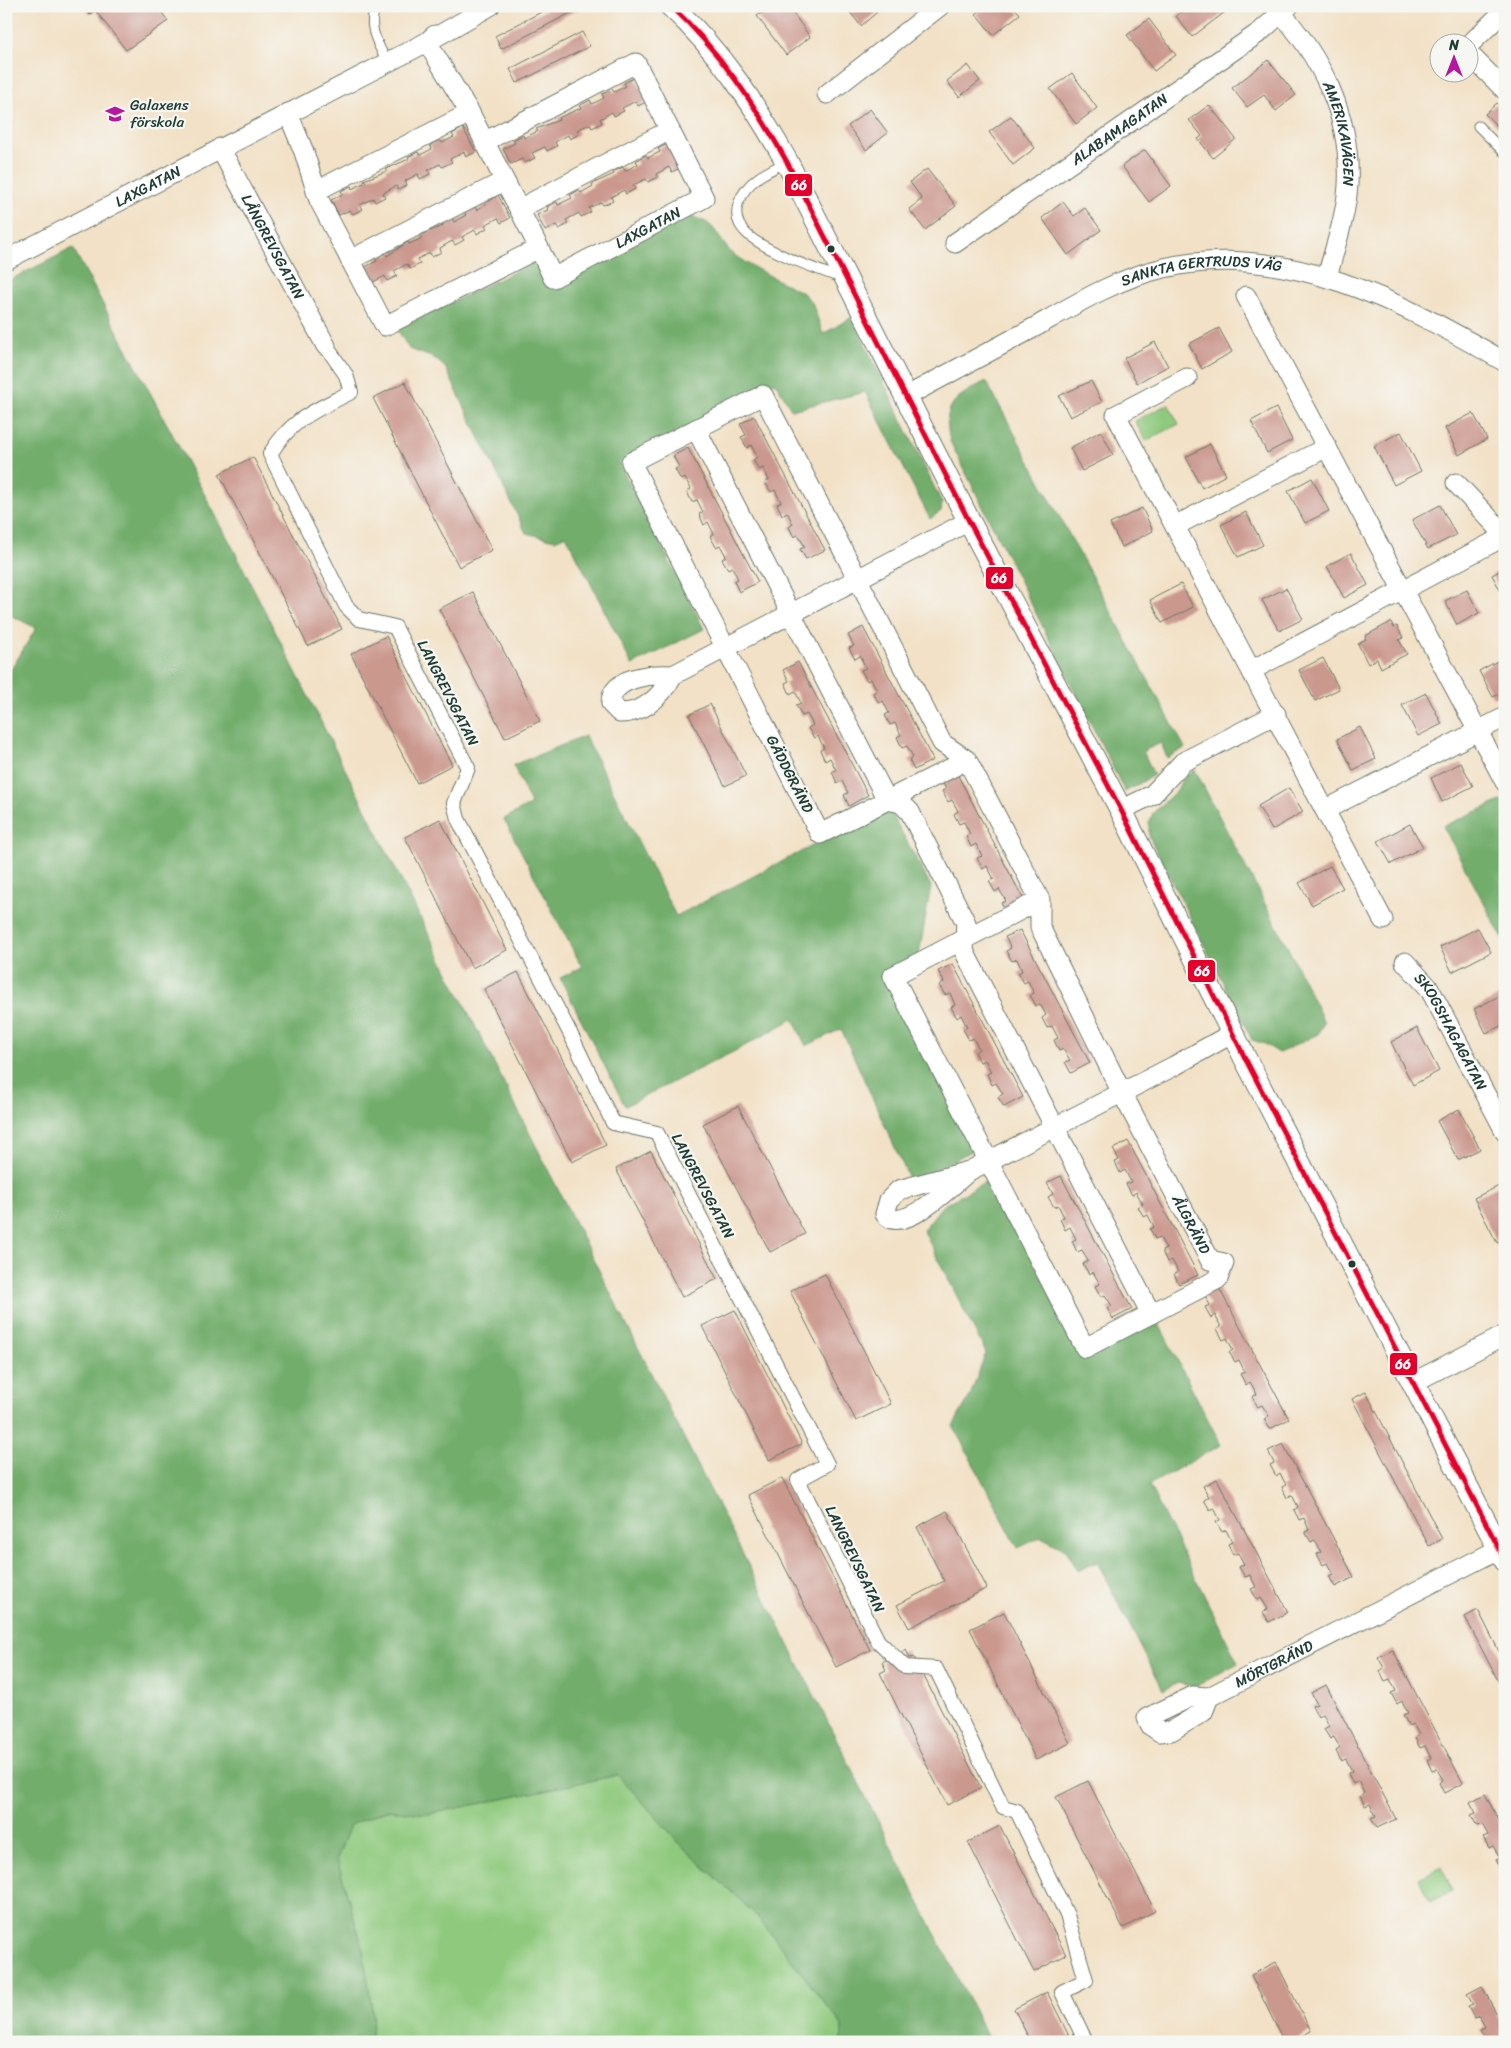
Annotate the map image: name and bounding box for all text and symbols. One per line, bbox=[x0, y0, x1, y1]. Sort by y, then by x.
north arrow bbox=[1428, 32, 1478, 82]
text: N bbox=[1448, 33, 1459, 58]
street label: AMERIKAVÄGEN bbox=[1315, 75, 1361, 187]
street label: ALABAMAGATAN bbox=[1065, 86, 1174, 173]
place label: Galaxens förskola bbox=[130, 92, 189, 135]
school or university icon: Galaxens förskola bbox=[104, 103, 126, 125]
street label: LAXGATAN bbox=[110, 158, 186, 214]
line badge: 66 bbox=[784, 173, 813, 197]
text: 66 bbox=[790, 173, 807, 198]
street label: LÅNGREVSGATAN bbox=[234, 189, 312, 305]
street label: LAXGATAN bbox=[610, 199, 686, 256]
unlabelled marker bbox=[826, 244, 836, 254]
street label: SANKTA GERTRUDS VÄG bbox=[1117, 248, 1284, 294]
line badge: 66 bbox=[985, 566, 1014, 590]
text: 66 bbox=[990, 566, 1007, 591]
street label: LANGREVSGATAN bbox=[410, 635, 486, 751]
street label: GÄDDGRÄND bbox=[759, 730, 821, 818]
line badge: 66 bbox=[1187, 959, 1216, 983]
text: 66 bbox=[1193, 959, 1210, 984]
street label: SKOGSHAGAGATAN bbox=[1408, 966, 1495, 1096]
street label: LANGREVSGATAN bbox=[664, 1128, 742, 1244]
street label: ÅLGRÄND bbox=[1164, 1189, 1218, 1259]
unlabelled marker bbox=[1347, 1259, 1357, 1269]
line badge: 66 bbox=[1389, 1352, 1418, 1376]
text: 66 bbox=[1394, 1352, 1411, 1377]
street label: LANGREVSGATAN bbox=[818, 1501, 892, 1618]
street label: MÖRTGRÄND bbox=[1230, 1633, 1318, 1695]

